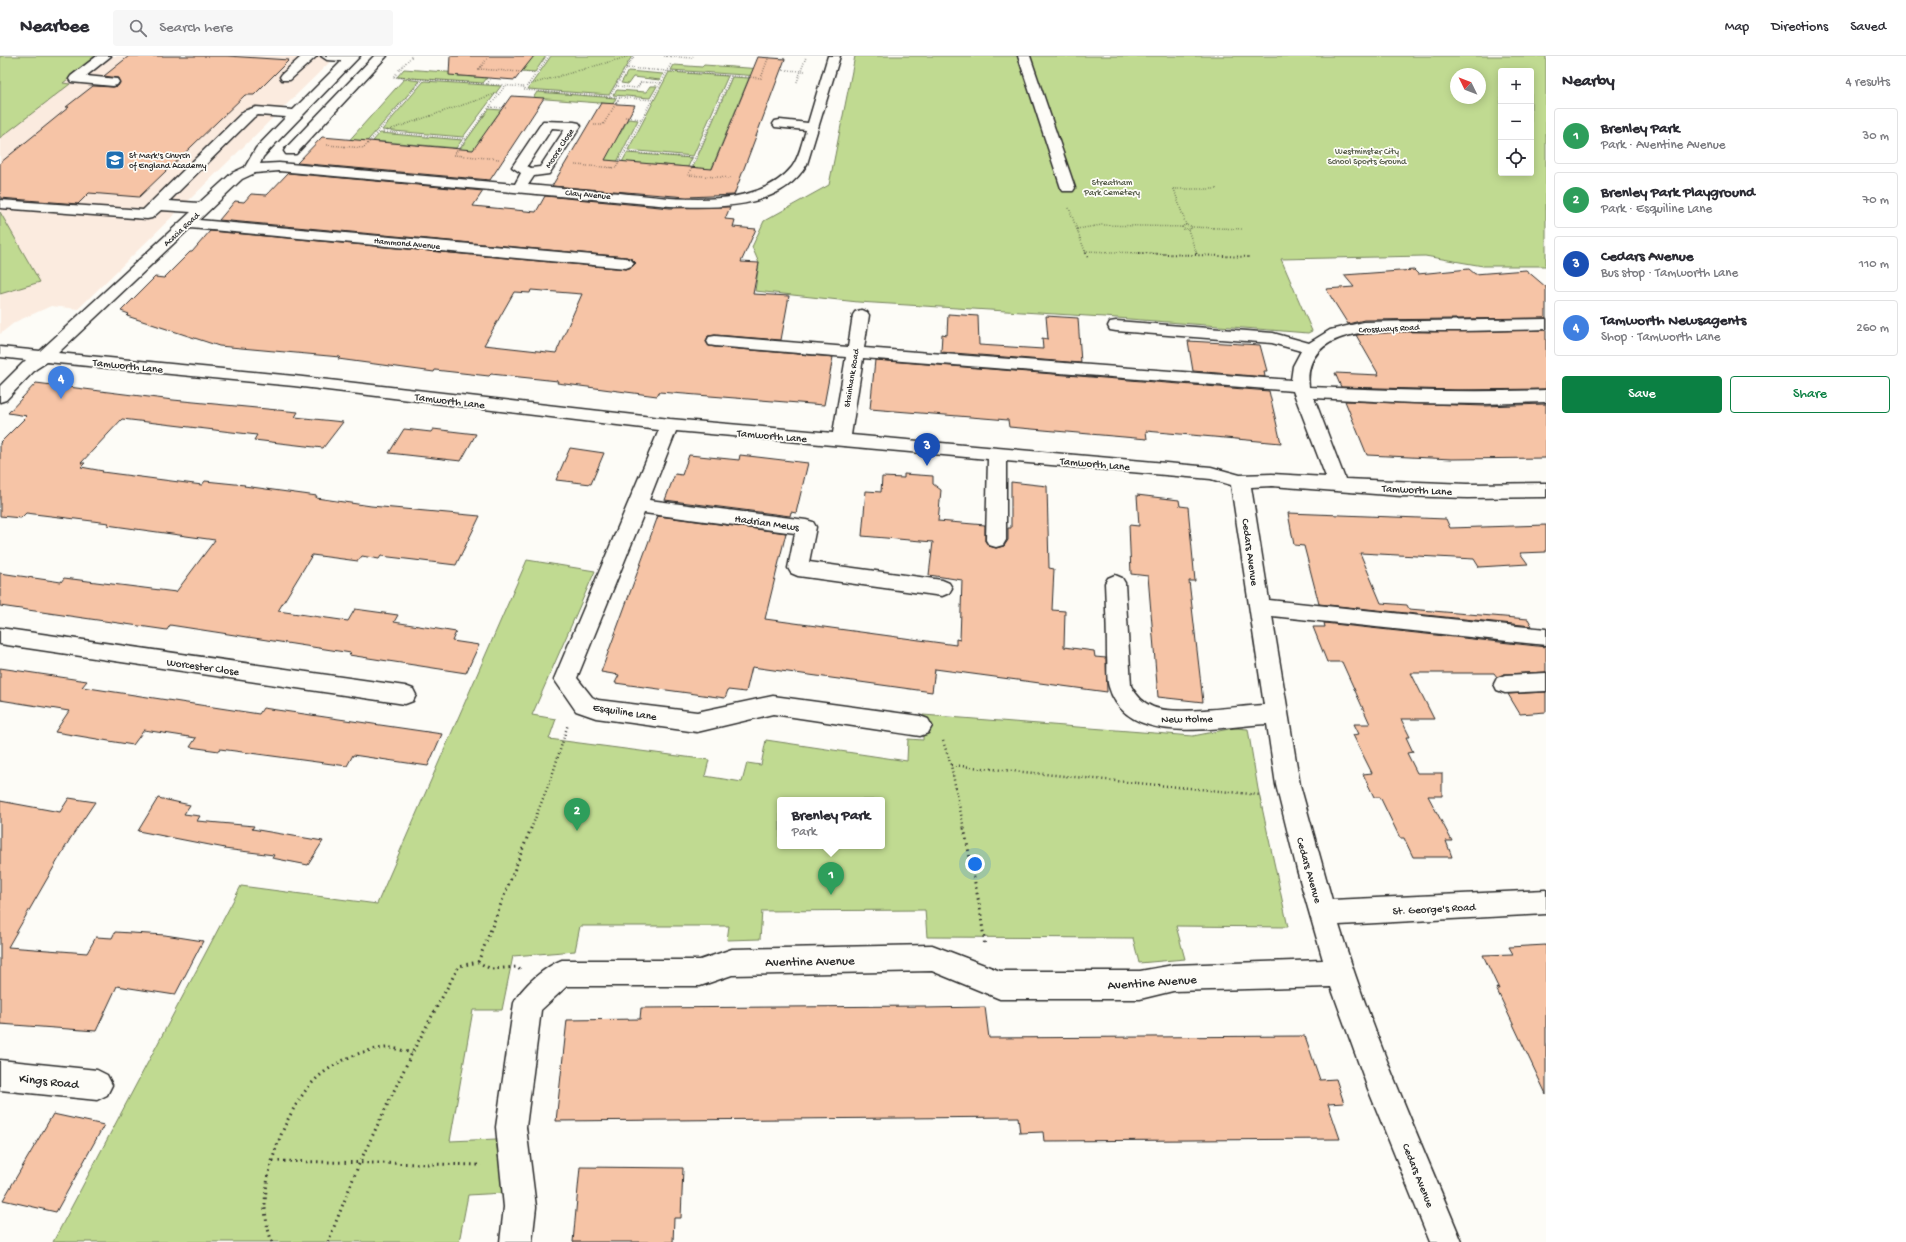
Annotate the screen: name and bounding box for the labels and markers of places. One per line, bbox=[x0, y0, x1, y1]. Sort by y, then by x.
school or university icon: St Mark's Church of England Academy bbox=[104, 149, 126, 171]
place label: St Mark's Church of England Academy bbox=[129, 151, 207, 172]
pin: 4 bbox=[48, 366, 74, 399]
pin: 3 bbox=[914, 433, 940, 466]
pin: 2 bbox=[564, 798, 590, 831]
pin: 1 bbox=[818, 862, 844, 895]

